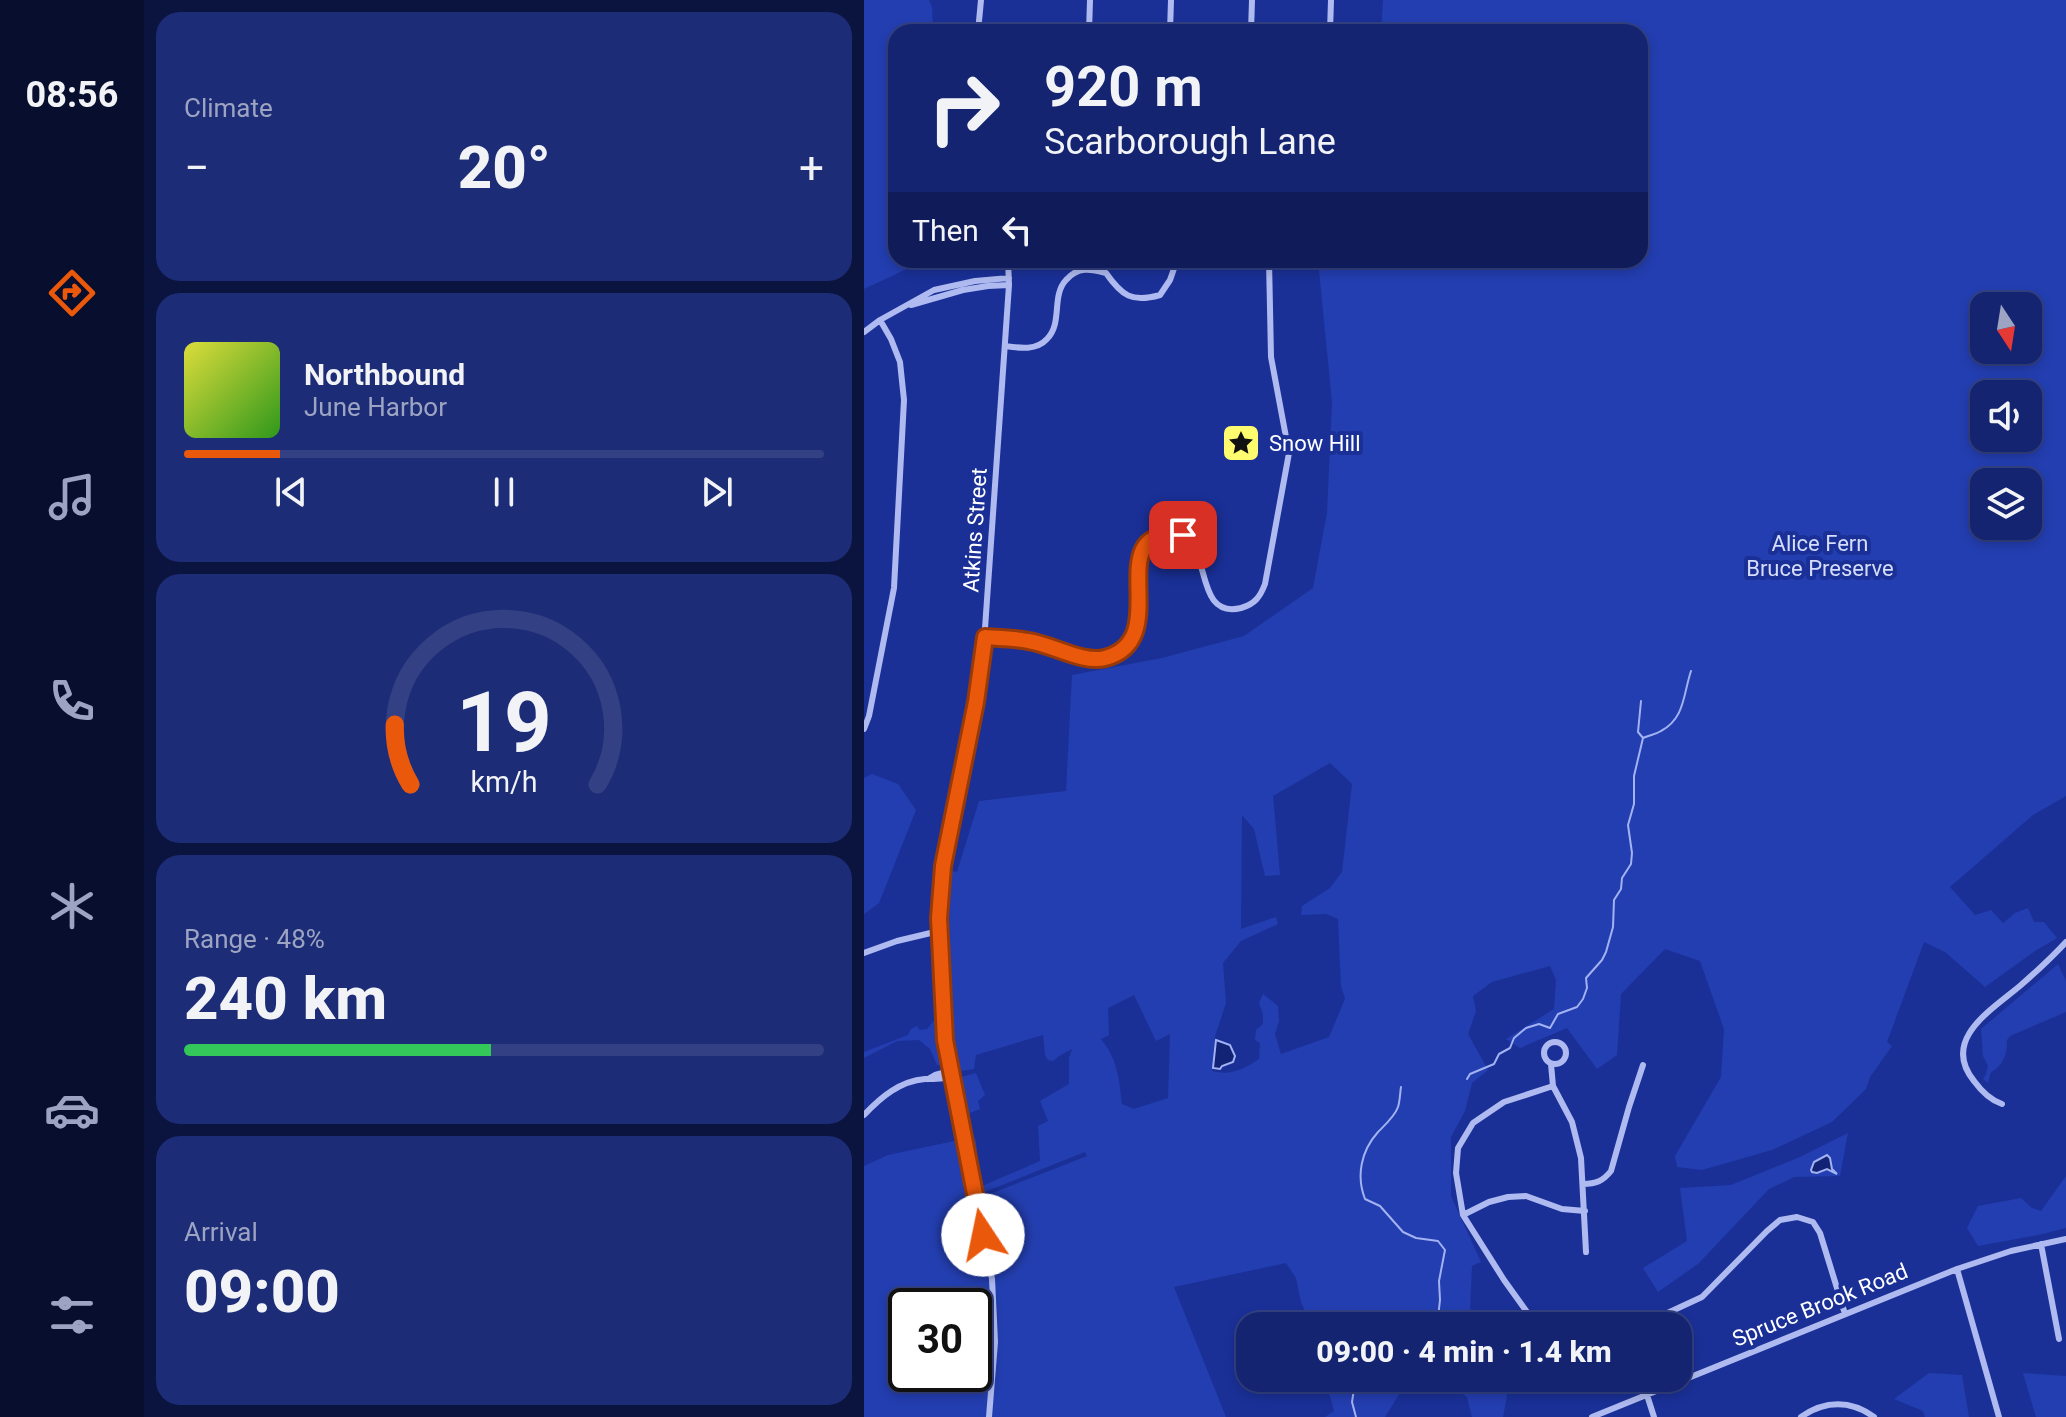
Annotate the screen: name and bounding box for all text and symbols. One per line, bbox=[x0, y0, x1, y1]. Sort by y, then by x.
text: 920 m bbox=[1044, 54, 1203, 120]
icon: right bbox=[912, 56, 1016, 160]
text: 08:56 bbox=[26, 74, 118, 116]
text: Climate bbox=[184, 93, 273, 123]
text: Scarborough Lane bbox=[1044, 121, 1336, 163]
text: 20° bbox=[458, 132, 551, 203]
text: − bbox=[184, 142, 209, 194]
text: + bbox=[799, 142, 824, 194]
icon: left bbox=[995, 208, 1039, 252]
text: Then bbox=[912, 213, 979, 248]
icon: directions bbox=[44, 265, 100, 321]
north arrow bbox=[1970, 292, 2042, 364]
map controls bbox=[1970, 292, 2042, 540]
text: Northbound bbox=[304, 357, 465, 392]
button: sound bbox=[1970, 380, 2042, 452]
text: June Harbor bbox=[304, 392, 447, 422]
place icon: Snow Hill bbox=[1220, 422, 1262, 464]
place label: Snow Hill bbox=[1269, 431, 1361, 456]
street label: Atkins Street bbox=[958, 467, 992, 593]
button: layers bbox=[1970, 468, 2042, 540]
icon: music bbox=[44, 469, 100, 525]
icon: previous bbox=[269, 470, 313, 514]
icon: pause bbox=[482, 470, 526, 514]
icon: next bbox=[695, 470, 739, 514]
pin bbox=[1149, 501, 1217, 569]
icon: arrive bbox=[1161, 513, 1205, 557]
park label: Alice Fern Bruce Preserve bbox=[1746, 531, 1894, 581]
icon: phone bbox=[44, 673, 100, 729]
text: 19 bbox=[456, 673, 552, 770]
text: km/h bbox=[470, 765, 538, 799]
icon: climate bbox=[44, 878, 100, 934]
text: Range · 48% bbox=[184, 924, 325, 954]
text: 240 km bbox=[184, 963, 387, 1034]
icon: car bbox=[44, 1082, 100, 1138]
position arrow bbox=[941, 1193, 1025, 1277]
text: Arrival bbox=[184, 1217, 258, 1247]
text: 09:00 bbox=[184, 1256, 340, 1327]
street label: Spruce Brook Road bbox=[1729, 1258, 1911, 1352]
icon: filters bbox=[44, 1287, 100, 1343]
speed limit sign: 30 bbox=[888, 1288, 992, 1392]
text: 09:00 · 4 min · 1.4 km bbox=[1316, 1334, 1612, 1369]

